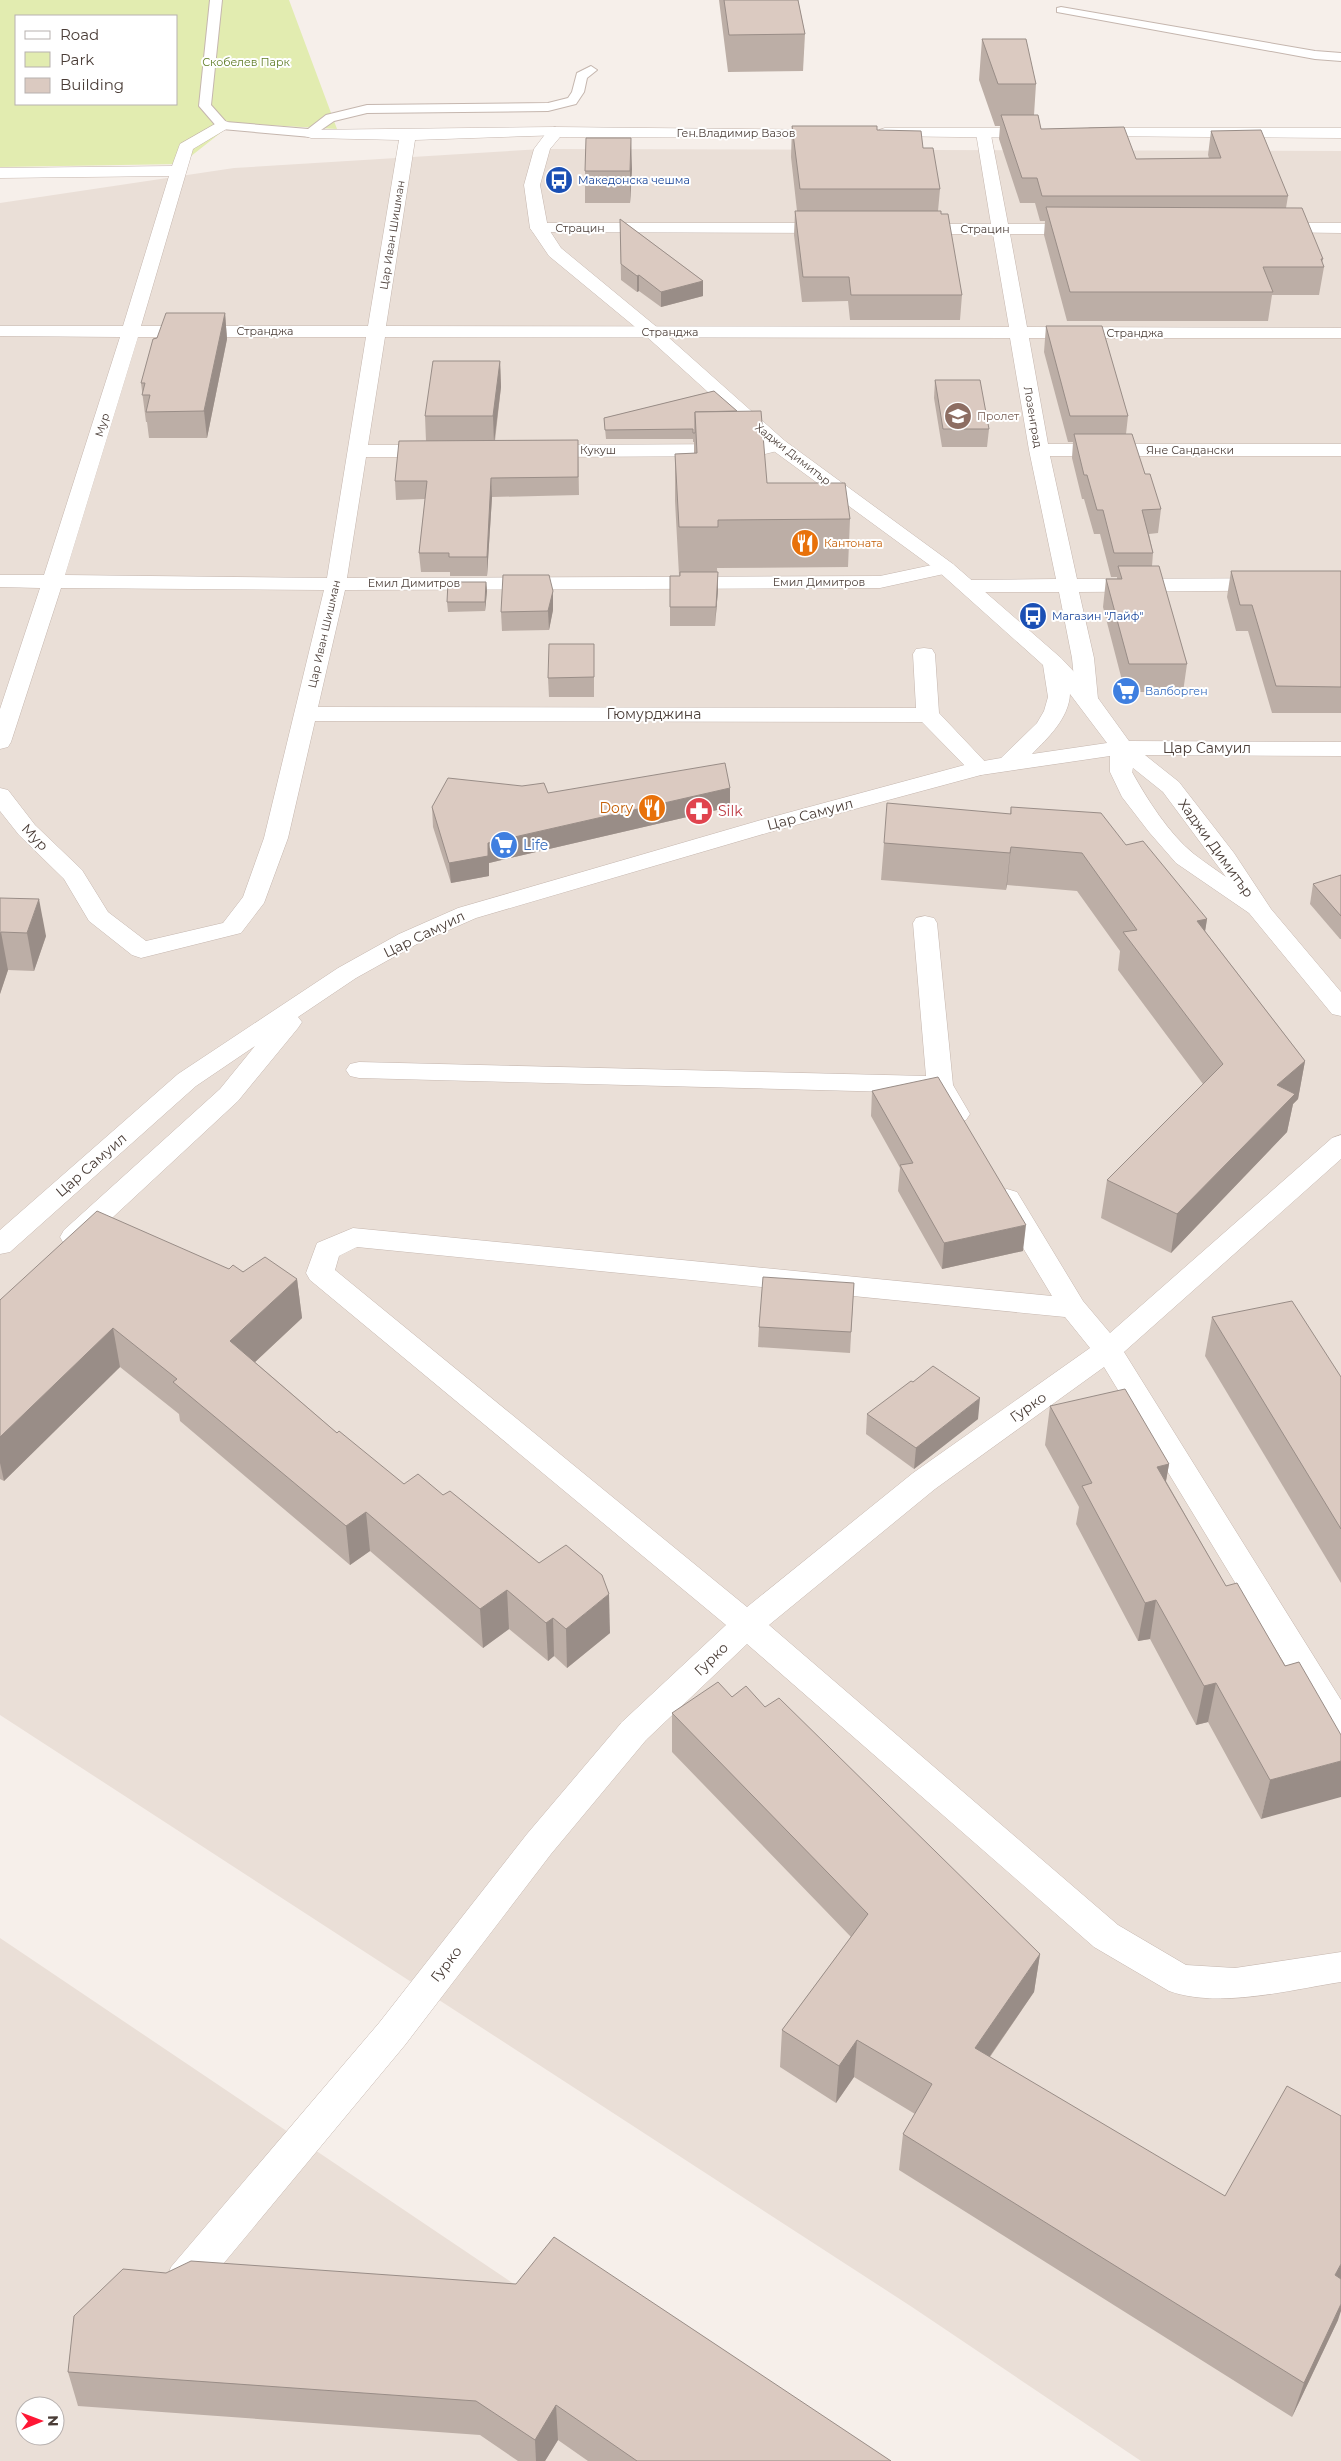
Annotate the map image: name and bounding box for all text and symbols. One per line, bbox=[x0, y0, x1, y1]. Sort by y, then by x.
legend bbox=[15, 15, 178, 105]
text: Road bbox=[60, 25, 99, 44]
text: Park bbox=[60, 50, 94, 69]
park label: Скобелев Парк bbox=[202, 55, 290, 69]
text: Building bbox=[60, 75, 124, 94]
street label: Ген.Владимир Вазов bbox=[677, 126, 795, 140]
bus stop icon: Македонска чешма bbox=[544, 165, 574, 195]
place label: Македонска чешма bbox=[578, 173, 690, 187]
street label: Цар Иван Шишман bbox=[376, 179, 408, 291]
street label: Страцин bbox=[555, 221, 605, 235]
street label: Страцин bbox=[960, 222, 1010, 236]
street label: Странджа bbox=[237, 324, 293, 338]
street label: Странджа bbox=[642, 325, 698, 339]
street label: Странджа bbox=[1107, 326, 1163, 340]
street label: Лозенград bbox=[1021, 385, 1045, 449]
school or university icon: Пролет bbox=[943, 401, 973, 431]
place label: Пролет bbox=[977, 409, 1020, 423]
street label: Мур bbox=[92, 411, 112, 439]
street label: Хаджи Димитър bbox=[752, 420, 834, 488]
street label: Кукуш bbox=[580, 443, 616, 457]
street label: Яне Сандански bbox=[1146, 443, 1234, 457]
restaurant icon: Кантоната bbox=[790, 528, 820, 558]
place label: Кантоната bbox=[824, 536, 883, 550]
street label: Емил Димитров bbox=[773, 575, 865, 589]
street label: Емил Димитров bbox=[368, 576, 460, 590]
street label: Цар Иван Шишман bbox=[305, 578, 343, 690]
bus stop icon: Магазин "Лайф" bbox=[1018, 601, 1048, 631]
place label: Магазин "Лайф" bbox=[1052, 609, 1143, 623]
supermarket icon: Валборген bbox=[1111, 676, 1141, 706]
place label: Валборген bbox=[1145, 684, 1208, 698]
street label: Гюмурджина bbox=[607, 705, 701, 723]
street label: Цар Самуил bbox=[1163, 739, 1251, 757]
restaurant icon: Dory bbox=[637, 793, 667, 823]
street label: Цар Самуил bbox=[765, 794, 855, 834]
street label: Хаджи Димитър bbox=[1174, 795, 1258, 901]
pharmacy icon: Silk bbox=[684, 796, 714, 826]
place label: Dory bbox=[600, 799, 633, 817]
place label: Silk bbox=[718, 802, 743, 820]
street label: Мур bbox=[18, 820, 52, 854]
supermarket icon: Life bbox=[489, 830, 519, 860]
place label: Life bbox=[523, 836, 548, 854]
street label: Цар Самуил bbox=[380, 907, 468, 961]
street label: Цар Самуил bbox=[52, 1129, 130, 1201]
street label: Гурко bbox=[1006, 1388, 1050, 1426]
street label: Гурко bbox=[690, 1638, 732, 1680]
street label: Гурко bbox=[426, 1942, 466, 1986]
north arrow bbox=[15, 2396, 65, 2446]
text: N bbox=[44, 2415, 62, 2427]

